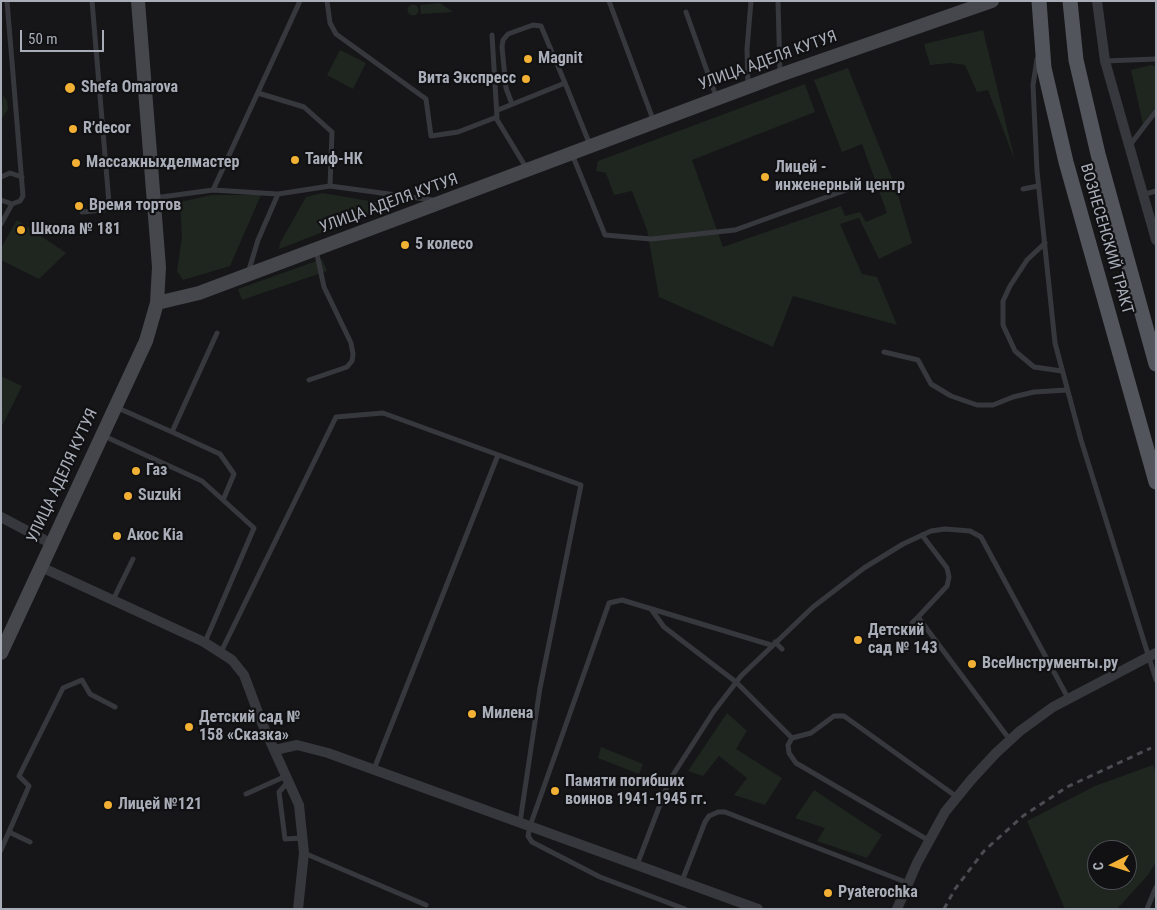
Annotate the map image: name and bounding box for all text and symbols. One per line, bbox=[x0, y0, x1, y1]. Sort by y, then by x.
scale bar bbox=[22, 20, 106, 52]
street label: УЛИЦА АДЕЛЯ КУТУЯ bbox=[696, 27, 840, 95]
text: 50 m bbox=[28, 30, 58, 48]
place label: Magnit bbox=[538, 49, 583, 69]
marker: Magnit bbox=[522, 53, 534, 65]
place label: Вита Экспресс bbox=[418, 69, 516, 89]
marker: Вита Экспресс bbox=[520, 73, 532, 85]
place label: Shefa Omarova bbox=[81, 78, 178, 98]
marker: Shefa Omarova bbox=[63, 81, 77, 95]
place label: R’decor bbox=[83, 119, 131, 139]
marker: R’decor bbox=[67, 123, 79, 135]
place label: Таиф-НК bbox=[305, 150, 363, 170]
place label: Массажныхделмастер bbox=[86, 153, 239, 173]
marker: Таиф-НК bbox=[289, 154, 301, 166]
marker: Массажныхделмастер bbox=[70, 157, 82, 169]
place label: Лицей - инженерный центр bbox=[775, 158, 905, 196]
street label: ВОЗНЕСЕНСКИЙ ТРАКТ bbox=[1075, 162, 1137, 316]
street label: УЛИЦА АДЕЛЯ КУТУЯ bbox=[317, 170, 461, 238]
marker: Лицей - инженерный центр bbox=[759, 171, 771, 183]
place label: Время тортов bbox=[89, 196, 181, 216]
marker: Время тортов bbox=[73, 200, 85, 212]
place label: Школа № 181 bbox=[31, 220, 121, 240]
marker: Школа № 181 bbox=[15, 224, 27, 236]
place label: 5 колесо bbox=[415, 235, 473, 255]
marker: 5 колесо bbox=[399, 239, 411, 251]
street label: УЛИЦА АДЕЛЯ КУТУЯ bbox=[23, 406, 103, 546]
place label: Газ bbox=[146, 461, 167, 481]
marker: Газ bbox=[130, 465, 142, 477]
place label: Suzuki bbox=[138, 486, 181, 506]
marker: Suzuki bbox=[122, 490, 134, 502]
place label: Акос Kia bbox=[127, 526, 183, 546]
marker: Акос Kia bbox=[111, 530, 123, 542]
place label: Детский сад № 143 bbox=[868, 621, 938, 659]
marker: Детский сад № 143 bbox=[852, 634, 864, 646]
place label: ВсеИнструменты.ру bbox=[982, 654, 1118, 674]
marker: ВсеИнструменты.ру bbox=[966, 658, 978, 670]
place label: Милена bbox=[482, 704, 533, 724]
place label: Детский сад № 158 «Сказка» bbox=[199, 708, 300, 746]
marker: Милена bbox=[466, 708, 478, 720]
marker: Детский сад № 158 «Сказка» bbox=[183, 721, 195, 733]
place label: Памяти погибших воинов 1941-1945 гг. bbox=[565, 772, 707, 810]
marker: Памяти погибших воинов 1941-1945 гг. bbox=[549, 785, 561, 797]
place label: Лицей №121 bbox=[118, 795, 202, 815]
marker: Лицей №121 bbox=[102, 799, 114, 811]
north arrow bbox=[1087, 840, 1137, 890]
text: С bbox=[1090, 862, 1106, 871]
place label: Pyaterochka bbox=[838, 883, 918, 903]
marker: Pyaterochka bbox=[822, 887, 834, 899]

